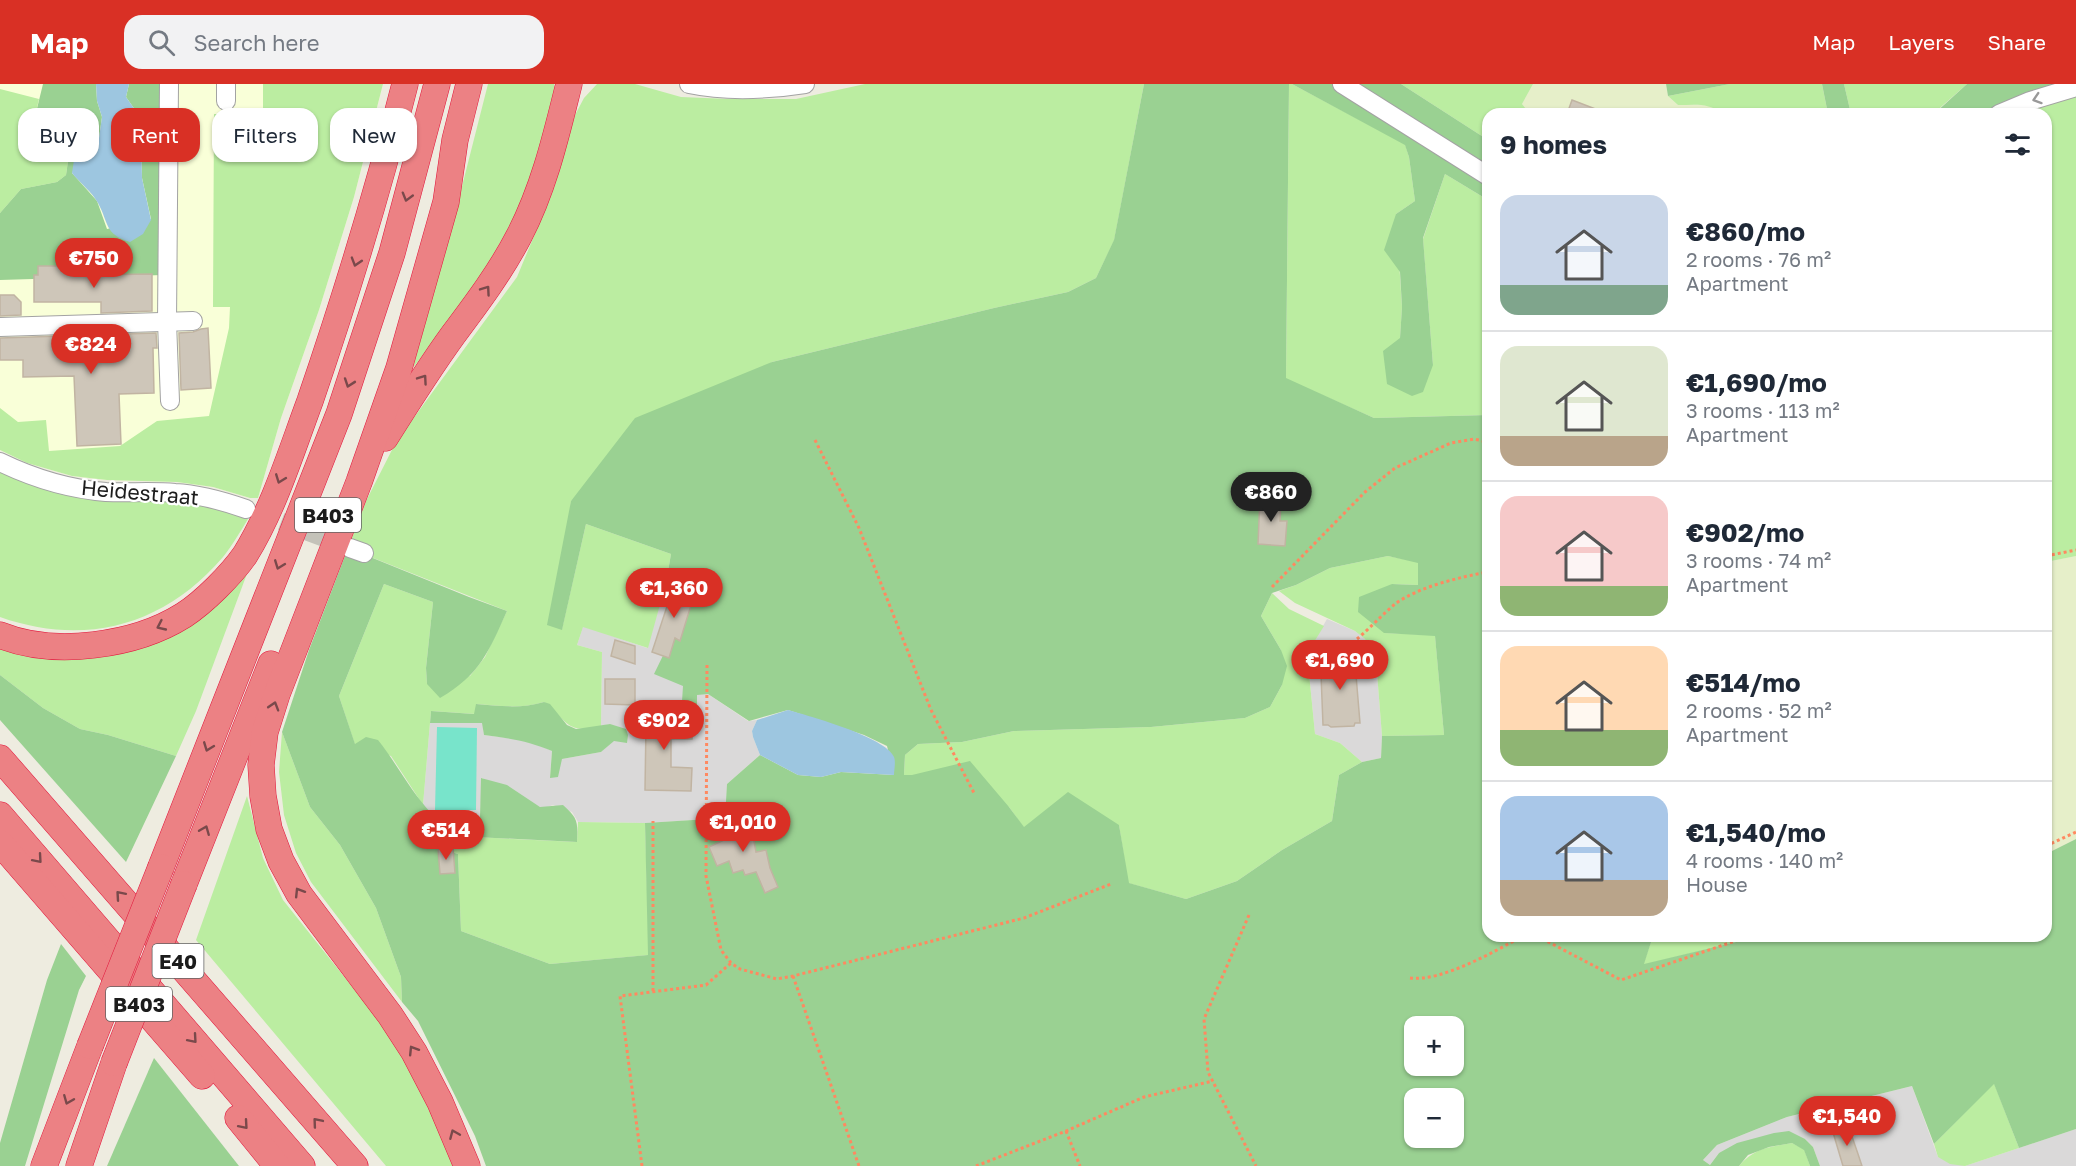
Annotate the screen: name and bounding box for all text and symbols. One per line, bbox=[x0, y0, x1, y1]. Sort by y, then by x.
search box bbox=[124, 15, 544, 69]
text: Map bbox=[30, 26, 88, 59]
icon: search bbox=[145, 26, 178, 59]
text: Search here bbox=[193, 29, 319, 56]
text: Map bbox=[1812, 29, 1855, 55]
text: Layers bbox=[1888, 29, 1955, 55]
text: Share bbox=[1988, 29, 2046, 55]
one-way arrow bbox=[2032, 92, 2043, 104]
chip: Buy bbox=[18, 108, 99, 162]
chip: Rent bbox=[111, 108, 200, 162]
chip: Filters bbox=[212, 108, 318, 162]
chip: New bbox=[330, 108, 417, 162]
icon: filters bbox=[2001, 128, 2034, 161]
text: 9 homes bbox=[1500, 129, 1607, 160]
one-way arrow bbox=[402, 191, 414, 202]
text: €860/mo bbox=[1686, 216, 1805, 247]
icon: home bbox=[1548, 219, 1620, 291]
pin: €750 bbox=[58, 238, 130, 289]
text: €750 bbox=[69, 245, 119, 269]
text: 2 rooms · 76 m² bbox=[1686, 247, 1831, 271]
one-way arrow bbox=[351, 256, 363, 267]
text: Apartment bbox=[1686, 271, 1789, 295]
one-way arrow bbox=[479, 286, 490, 297]
pin: €824 bbox=[55, 324, 127, 375]
text: €824 bbox=[65, 331, 117, 355]
text: €1,690/mo bbox=[1686, 367, 1827, 398]
icon: home bbox=[1548, 370, 1620, 442]
one-way arrow bbox=[416, 375, 427, 386]
one-way arrow bbox=[344, 377, 356, 388]
text: 3 rooms · 113 m² bbox=[1686, 398, 1840, 422]
text: Apartment bbox=[1686, 422, 1789, 446]
pin: €860 bbox=[1235, 472, 1307, 523]
one-way arrow bbox=[275, 473, 287, 484]
street label: Heidestraat bbox=[80, 474, 200, 510]
text: €860 bbox=[1245, 479, 1297, 503]
road number: B403 bbox=[295, 498, 361, 532]
text: €902/mo bbox=[1686, 517, 1804, 548]
icon: home bbox=[1548, 520, 1620, 592]
text: 3 rooms · 74 m² bbox=[1686, 548, 1831, 572]
one-way arrow bbox=[274, 559, 286, 570]
pin: €1,360 bbox=[625, 568, 723, 619]
text: Apartment bbox=[1686, 572, 1789, 596]
text: €1,360 bbox=[640, 575, 708, 599]
one-way arrow bbox=[156, 618, 167, 630]
pin: €1,690 bbox=[1291, 640, 1389, 691]
text: €1,690 bbox=[1305, 647, 1375, 671]
text: €514/mo bbox=[1686, 667, 1801, 698]
icon: home bbox=[1548, 670, 1620, 742]
text: 2 rooms · 52 m² bbox=[1686, 698, 1832, 722]
pin: €902 bbox=[628, 700, 700, 751]
one-way arrow bbox=[266, 701, 279, 712]
text: €902 bbox=[638, 707, 690, 731]
text: Apartment bbox=[1686, 722, 1789, 746]
one-way arrow bbox=[203, 741, 215, 752]
pin: €1,010 bbox=[694, 802, 792, 853]
text: €1,010 bbox=[709, 809, 777, 833]
pin: €514 bbox=[410, 810, 482, 861]
text: €514 bbox=[421, 817, 471, 841]
text: €1,540/mo bbox=[1686, 817, 1826, 848]
icon: home bbox=[1548, 820, 1620, 892]
one-way arrow bbox=[198, 825, 210, 836]
text: 4 rooms · 140 m² bbox=[1686, 848, 1843, 872]
one-way arrow bbox=[31, 852, 42, 863]
text: House bbox=[1686, 872, 1748, 896]
one-way arrow bbox=[294, 888, 306, 898]
one-way arrow bbox=[116, 891, 127, 902]
road number: E40 bbox=[152, 944, 204, 978]
road number: B403 bbox=[106, 987, 172, 1021]
map controls bbox=[1404, 1016, 1464, 1148]
button: + bbox=[1404, 1016, 1464, 1076]
one-way arrow bbox=[186, 1032, 197, 1043]
one-way arrow bbox=[408, 1046, 420, 1056]
button: − bbox=[1404, 1088, 1464, 1148]
one-way arrow bbox=[63, 1094, 75, 1105]
pin: €1,540 bbox=[1798, 1096, 1896, 1147]
text: €1,540 bbox=[1813, 1103, 1881, 1127]
one-way arrow bbox=[313, 1117, 324, 1128]
one-way arrow bbox=[237, 1118, 248, 1129]
one-way arrow bbox=[449, 1129, 461, 1140]

